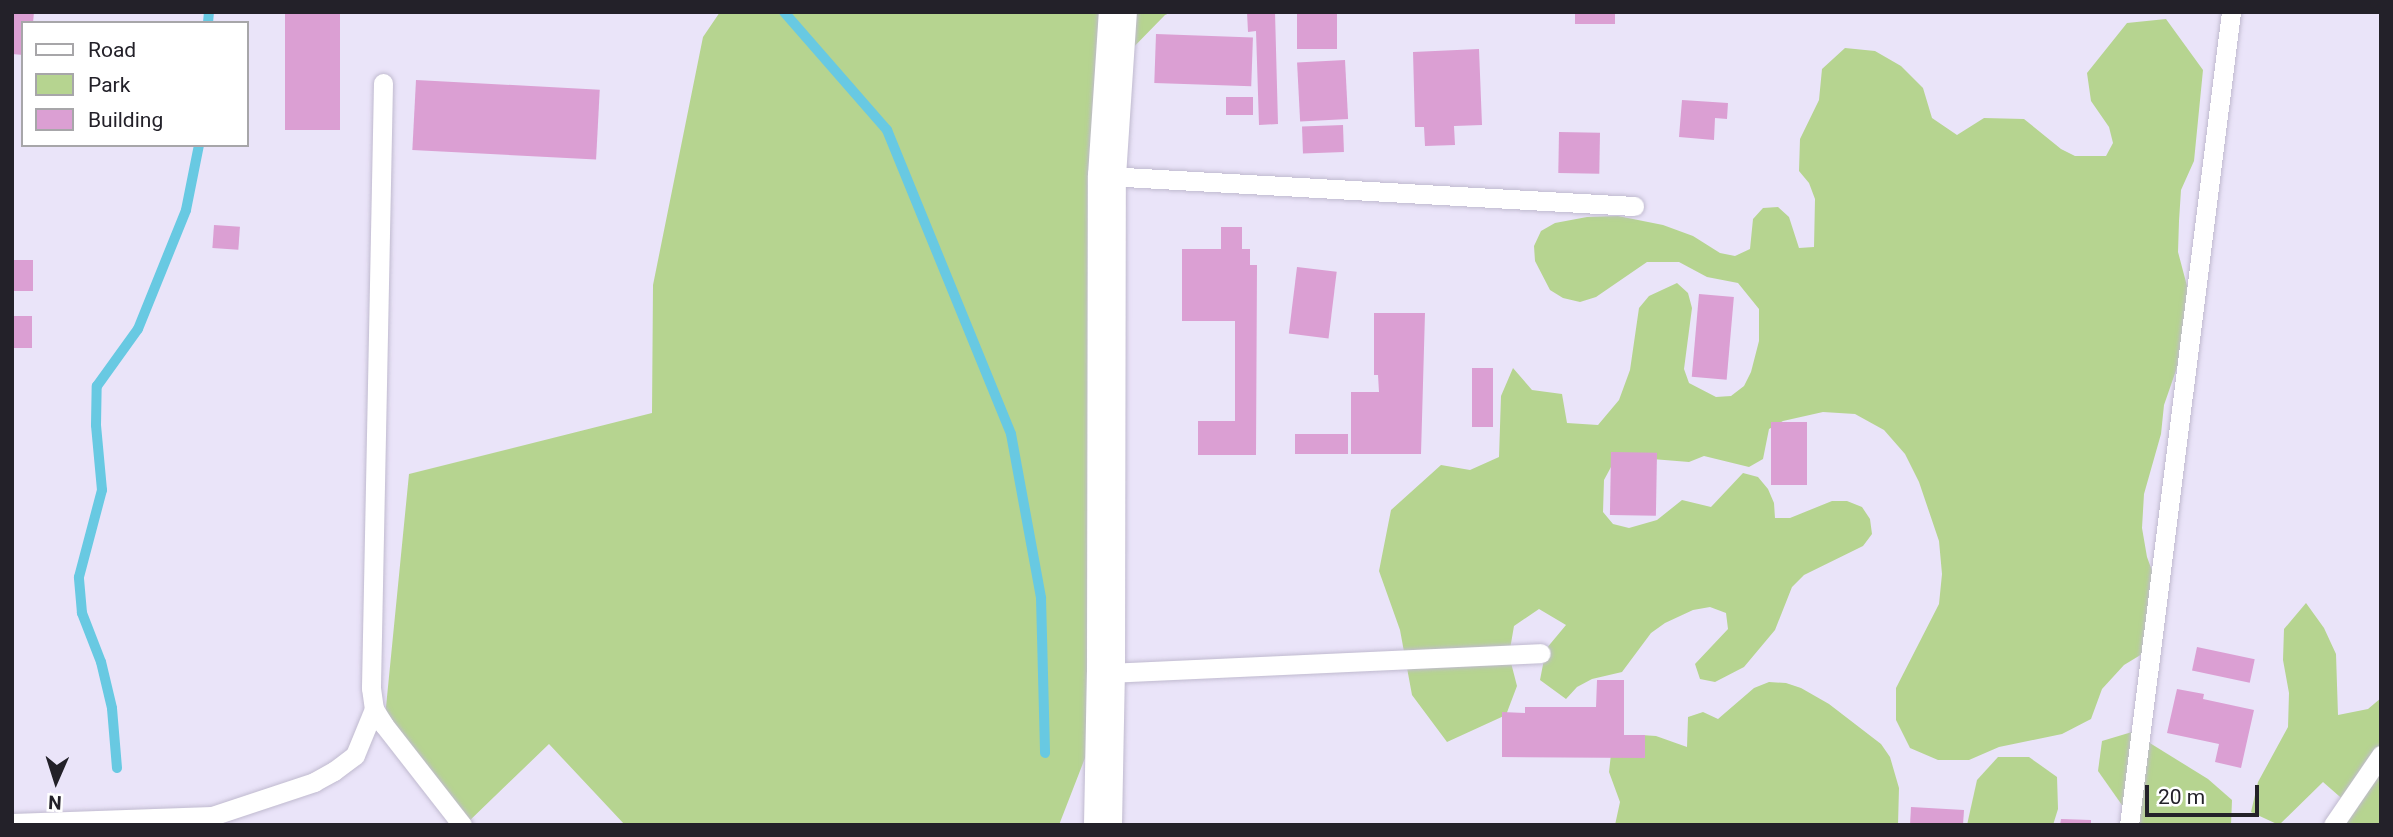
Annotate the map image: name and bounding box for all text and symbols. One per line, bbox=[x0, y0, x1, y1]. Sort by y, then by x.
legend bbox=[21, 21, 248, 147]
text: Road bbox=[88, 38, 136, 62]
text: Park bbox=[88, 73, 130, 97]
text: Building bbox=[88, 108, 163, 132]
north arrow bbox=[21, 746, 91, 816]
scale bar bbox=[2148, 770, 2262, 814]
text: 20 m bbox=[2158, 785, 2205, 809]
text: N bbox=[48, 791, 62, 814]

